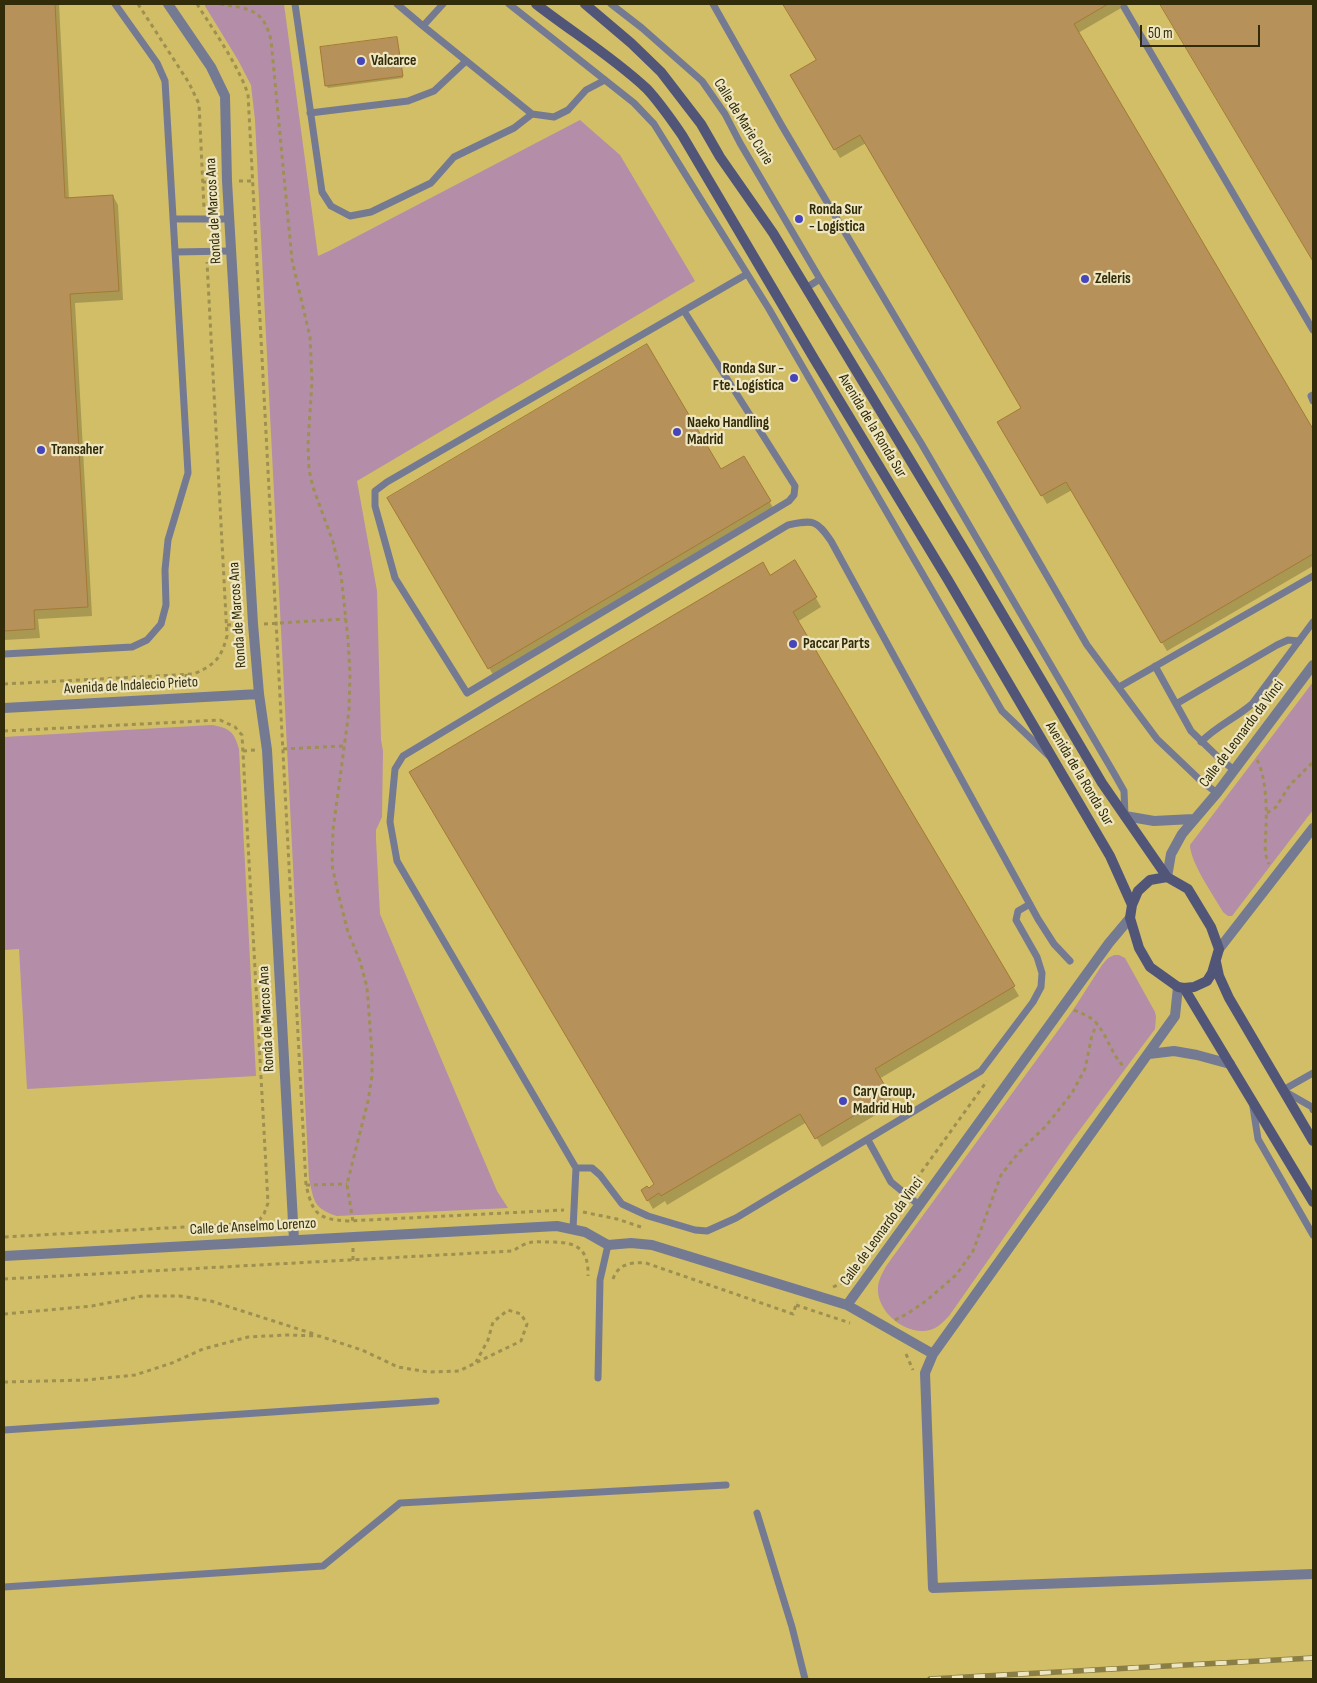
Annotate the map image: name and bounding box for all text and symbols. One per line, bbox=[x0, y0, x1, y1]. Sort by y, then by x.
scale bar bbox=[1142, 15, 1262, 47]
text: 50 m bbox=[1148, 24, 1173, 43]
place label: Valcarce bbox=[371, 52, 416, 70]
marker: Valcarce bbox=[355, 55, 367, 67]
street label: Calle de Marie Curie bbox=[709, 76, 777, 168]
street label: Ronda de Marcos Ana bbox=[202, 158, 226, 264]
place label: Ronda Sur - Logística bbox=[809, 201, 865, 236]
marker: Ronda Sur - Logística bbox=[793, 213, 805, 225]
place label: Zeleris bbox=[1095, 270, 1131, 288]
marker: Zeleris bbox=[1079, 273, 1091, 285]
place label: Ronda Sur - Fte. Logística bbox=[713, 360, 784, 395]
street label: Avenida de la Ronda Sur bbox=[834, 371, 910, 481]
marker: Ronda Sur - Fte. Logística bbox=[788, 372, 800, 384]
place label: Naeko Handling Madrid bbox=[687, 414, 769, 449]
marker: Naeko Handling Madrid bbox=[671, 426, 683, 438]
place label: Transaher bbox=[51, 441, 104, 459]
marker: Transaher bbox=[35, 444, 47, 456]
street label: Ronda de Marcos Ana bbox=[225, 561, 251, 669]
place label: Paccar Parts bbox=[803, 635, 870, 653]
marker: Paccar Parts bbox=[787, 638, 799, 650]
street label: Avenida de Indalecio Prieto bbox=[64, 674, 198, 698]
street label: Calle de Leonardo da Vinci bbox=[1196, 677, 1288, 791]
street label: Avenida de la Ronda Sur bbox=[1041, 719, 1117, 829]
street label: Ronda de Marcos Ana bbox=[255, 966, 279, 1072]
place label: Cary Group, Madrid Hub bbox=[853, 1083, 915, 1118]
marker: Cary Group, Madrid Hub bbox=[837, 1095, 849, 1107]
street label: Calle de Leonardo da Vinci bbox=[837, 1174, 927, 1290]
street label: Calle de Anselmo Lorenzo bbox=[189, 1215, 317, 1239]

